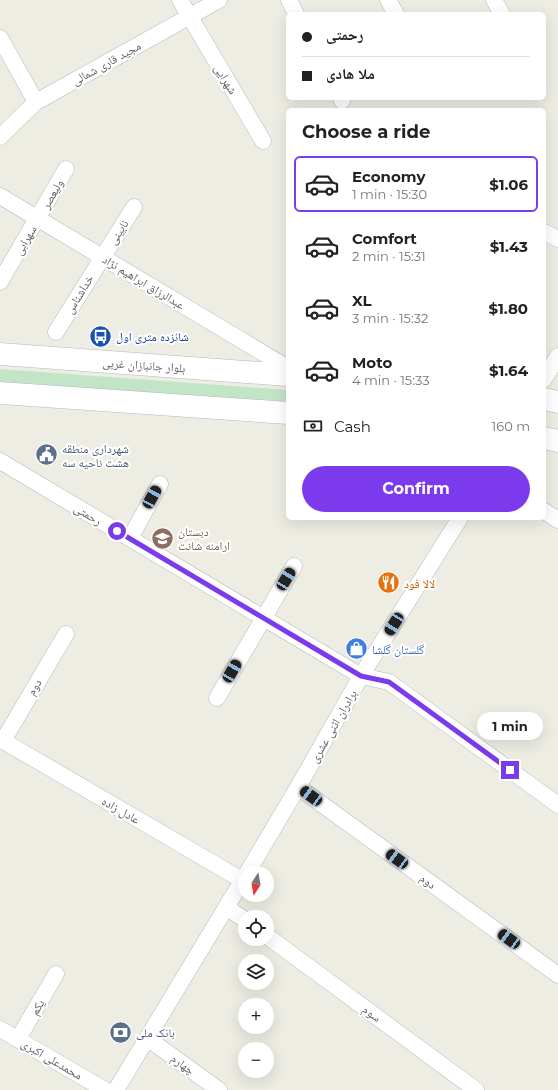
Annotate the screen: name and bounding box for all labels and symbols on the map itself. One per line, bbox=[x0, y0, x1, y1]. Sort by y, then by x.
street label: مجید قاری شمالی bbox=[69, 38, 143, 88]
street label: شهرایی bbox=[211, 61, 241, 97]
street label: ولیعصر bbox=[37, 177, 66, 212]
street label: نایینی bbox=[104, 217, 132, 247]
street label: سهرابی bbox=[10, 222, 40, 258]
street label: عبدالرزاق ابراهیم نژاد bbox=[99, 251, 188, 313]
street label: خداشناس bbox=[62, 271, 97, 316]
bus stop icon: شانزده متری اول bbox=[87, 323, 113, 349]
place label: شانزده متری اول bbox=[116, 329, 189, 344]
street label: بلوار جانبازان غربی bbox=[102, 355, 186, 376]
place label: شهرداری منطقه هشت ناحیه سه bbox=[62, 441, 129, 470]
public building icon: شهرداری منطقه هشت ناحیه سه bbox=[33, 442, 59, 468]
car bbox=[141, 484, 163, 510]
street label: رحمتی bbox=[71, 500, 105, 528]
route start bbox=[108, 522, 126, 540]
place label: دبستان ارامنه شانت bbox=[178, 524, 230, 553]
school or university icon: دبستان ارامنه شانت bbox=[150, 525, 176, 551]
car bbox=[275, 566, 297, 592]
restaurant icon: لالا فود bbox=[375, 570, 401, 596]
place label: لالا فود bbox=[404, 576, 435, 591]
car bbox=[383, 611, 405, 637]
shop icon: گلستان گلشا bbox=[343, 636, 369, 662]
place label: گلستان گلشا bbox=[372, 642, 424, 657]
car bbox=[221, 658, 243, 684]
street label: دوم bbox=[23, 676, 46, 698]
street label: برادران اثنی عشری bbox=[306, 687, 360, 765]
callout: 1 min bbox=[477, 712, 543, 740]
route end bbox=[501, 761, 519, 779]
car bbox=[298, 784, 324, 808]
street label: عادل زاده bbox=[99, 793, 143, 827]
car bbox=[384, 847, 410, 871]
north arrow bbox=[238, 866, 274, 902]
street label: دوم bbox=[416, 870, 439, 893]
car bbox=[496, 927, 522, 951]
street label: یکم bbox=[27, 996, 48, 1018]
street label: سوم bbox=[359, 1001, 384, 1026]
bank icon: بانک ملی bbox=[108, 1019, 134, 1045]
place label: بانک ملی bbox=[136, 1025, 175, 1040]
street label: محمدعلی اکبری bbox=[19, 1035, 85, 1083]
street label: چهارم bbox=[168, 1050, 198, 1079]

